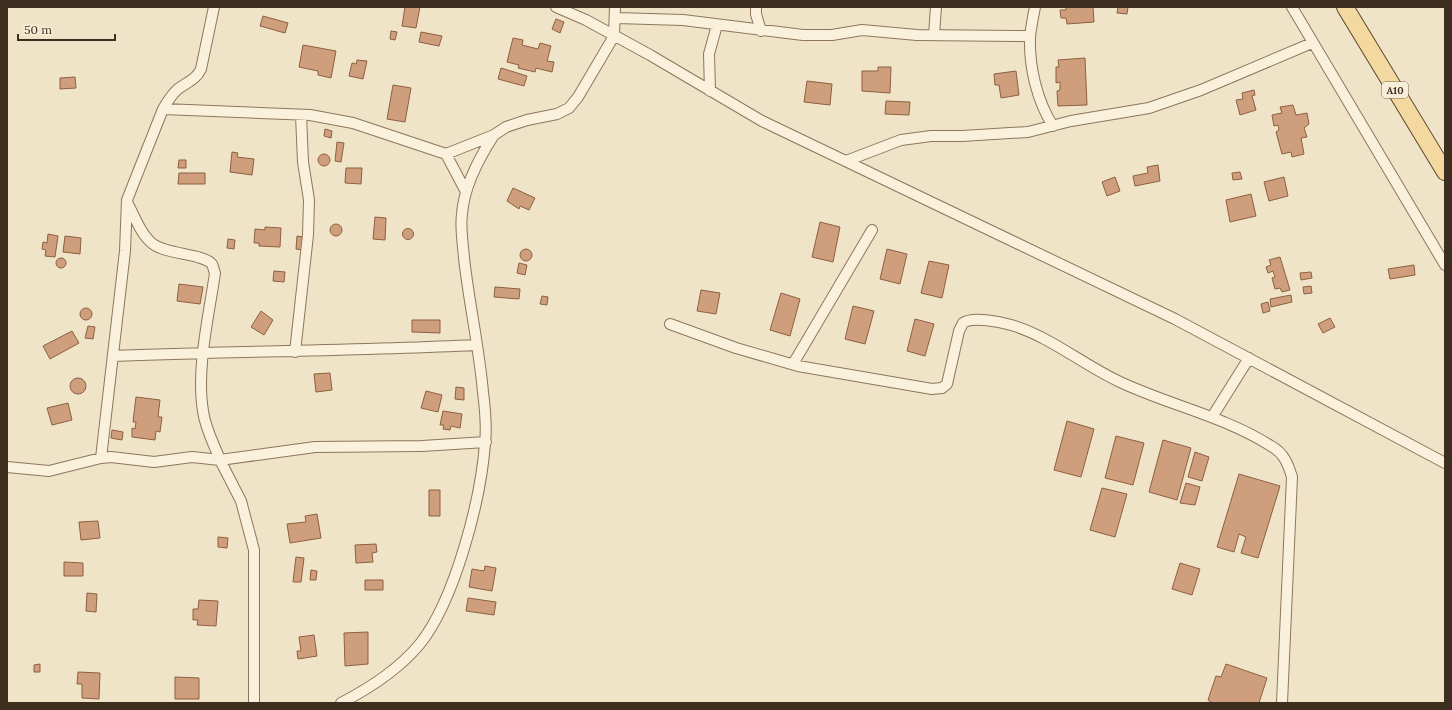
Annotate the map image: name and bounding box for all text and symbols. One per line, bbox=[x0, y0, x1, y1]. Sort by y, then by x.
scale bar bbox=[18, 16, 115, 42]
text: 50 m bbox=[24, 22, 52, 37]
road number: A10 bbox=[1382, 82, 1408, 98]

